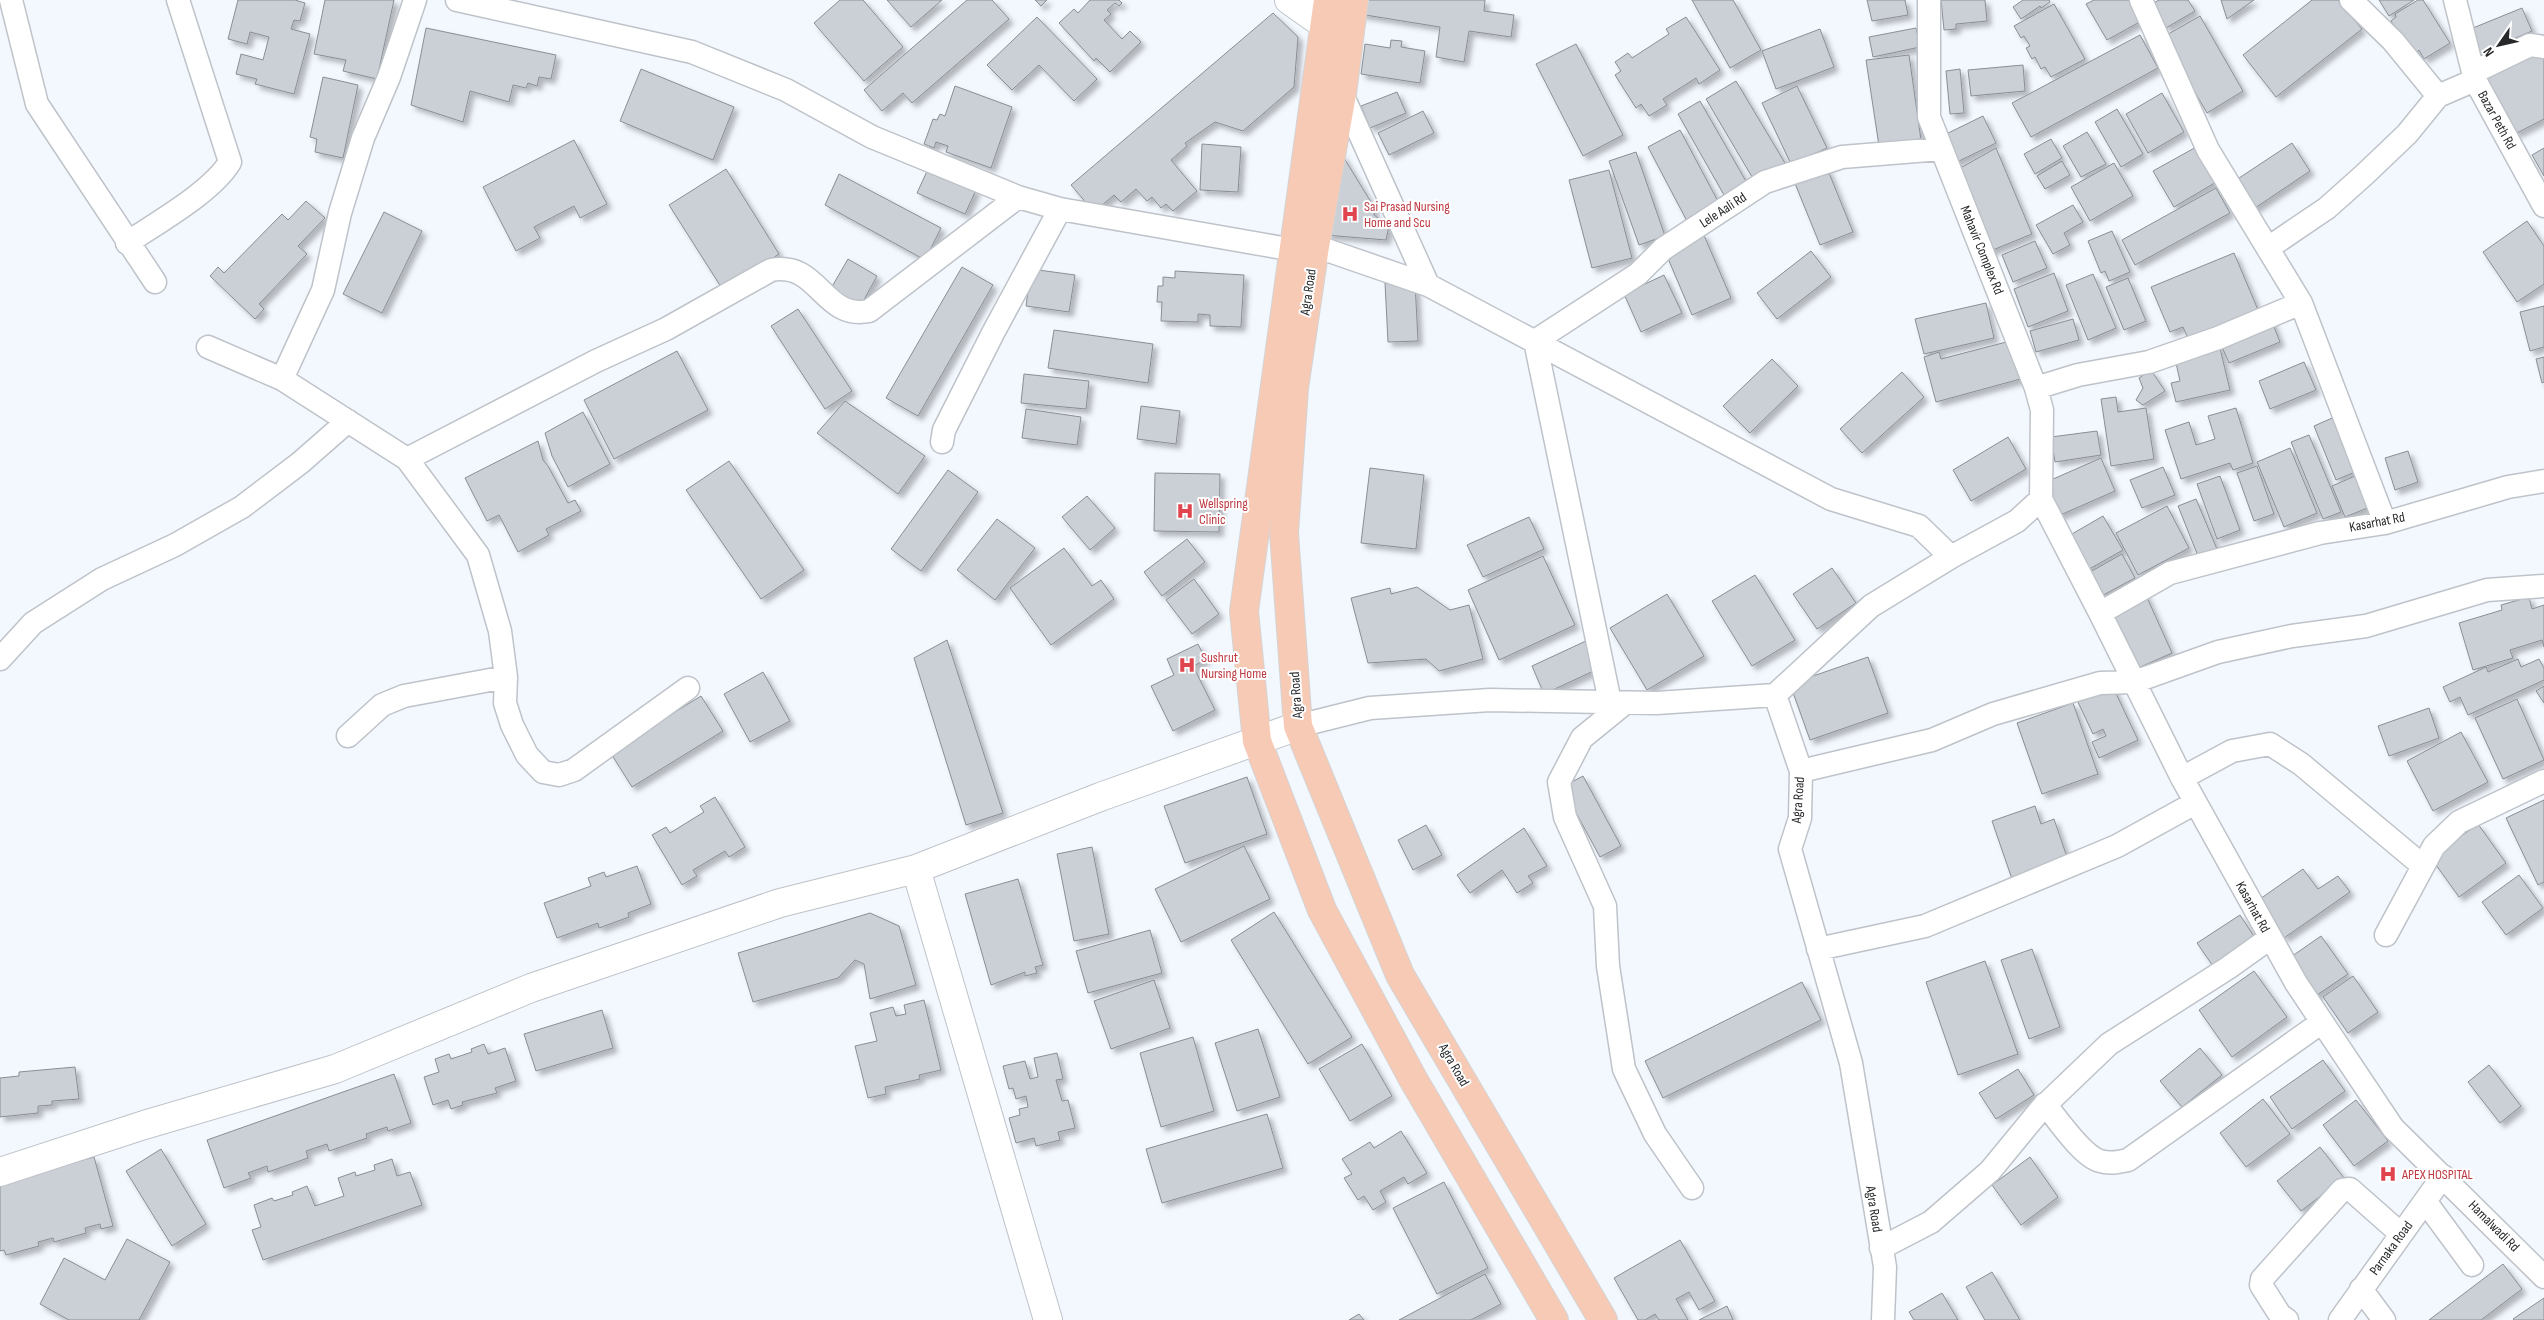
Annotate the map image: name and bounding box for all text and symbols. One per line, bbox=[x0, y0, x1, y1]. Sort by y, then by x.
north arrow bbox=[2474, 20, 2524, 70]
text: N bbox=[2479, 44, 2498, 60]
street label: Bazar Peth Rd bbox=[2474, 88, 2520, 152]
street label: Lele Aali Rd bbox=[1696, 188, 1750, 231]
place label: Sai Prasad Nursing Home and Scu bbox=[1364, 198, 1450, 231]
street label: Mahavir Complex Rd bbox=[1956, 203, 2008, 297]
hospital icon: Sai Prasad Nursing Home and Scu bbox=[1340, 204, 1360, 224]
street label: Agra Road bbox=[1296, 268, 1320, 317]
place label: Wellspring Clinic bbox=[1199, 495, 1248, 528]
hospital icon: Wellspring Clinic bbox=[1175, 501, 1195, 521]
street label: Kasarhat Rd bbox=[2348, 508, 2406, 536]
place label: Sushrut Nursing Home bbox=[1201, 649, 1267, 682]
hospital icon: Sushrut Nursing Home bbox=[1177, 655, 1197, 675]
street label: Agra Road bbox=[1286, 671, 1306, 720]
street label: Agra Road bbox=[1788, 776, 1808, 825]
street label: Kasarhat Rd bbox=[2232, 878, 2274, 936]
street label: Agra Road bbox=[1435, 1040, 1473, 1090]
hospital icon: APEX HOSPITAL bbox=[2378, 1164, 2398, 1184]
place label: APEX HOSPITAL bbox=[2401, 1166, 2473, 1183]
street label: Agra Road bbox=[1862, 1184, 1886, 1233]
street label: Hamalwadi Rd bbox=[2465, 1197, 2523, 1255]
street label: Parnaka Road bbox=[2366, 1217, 2416, 1278]

